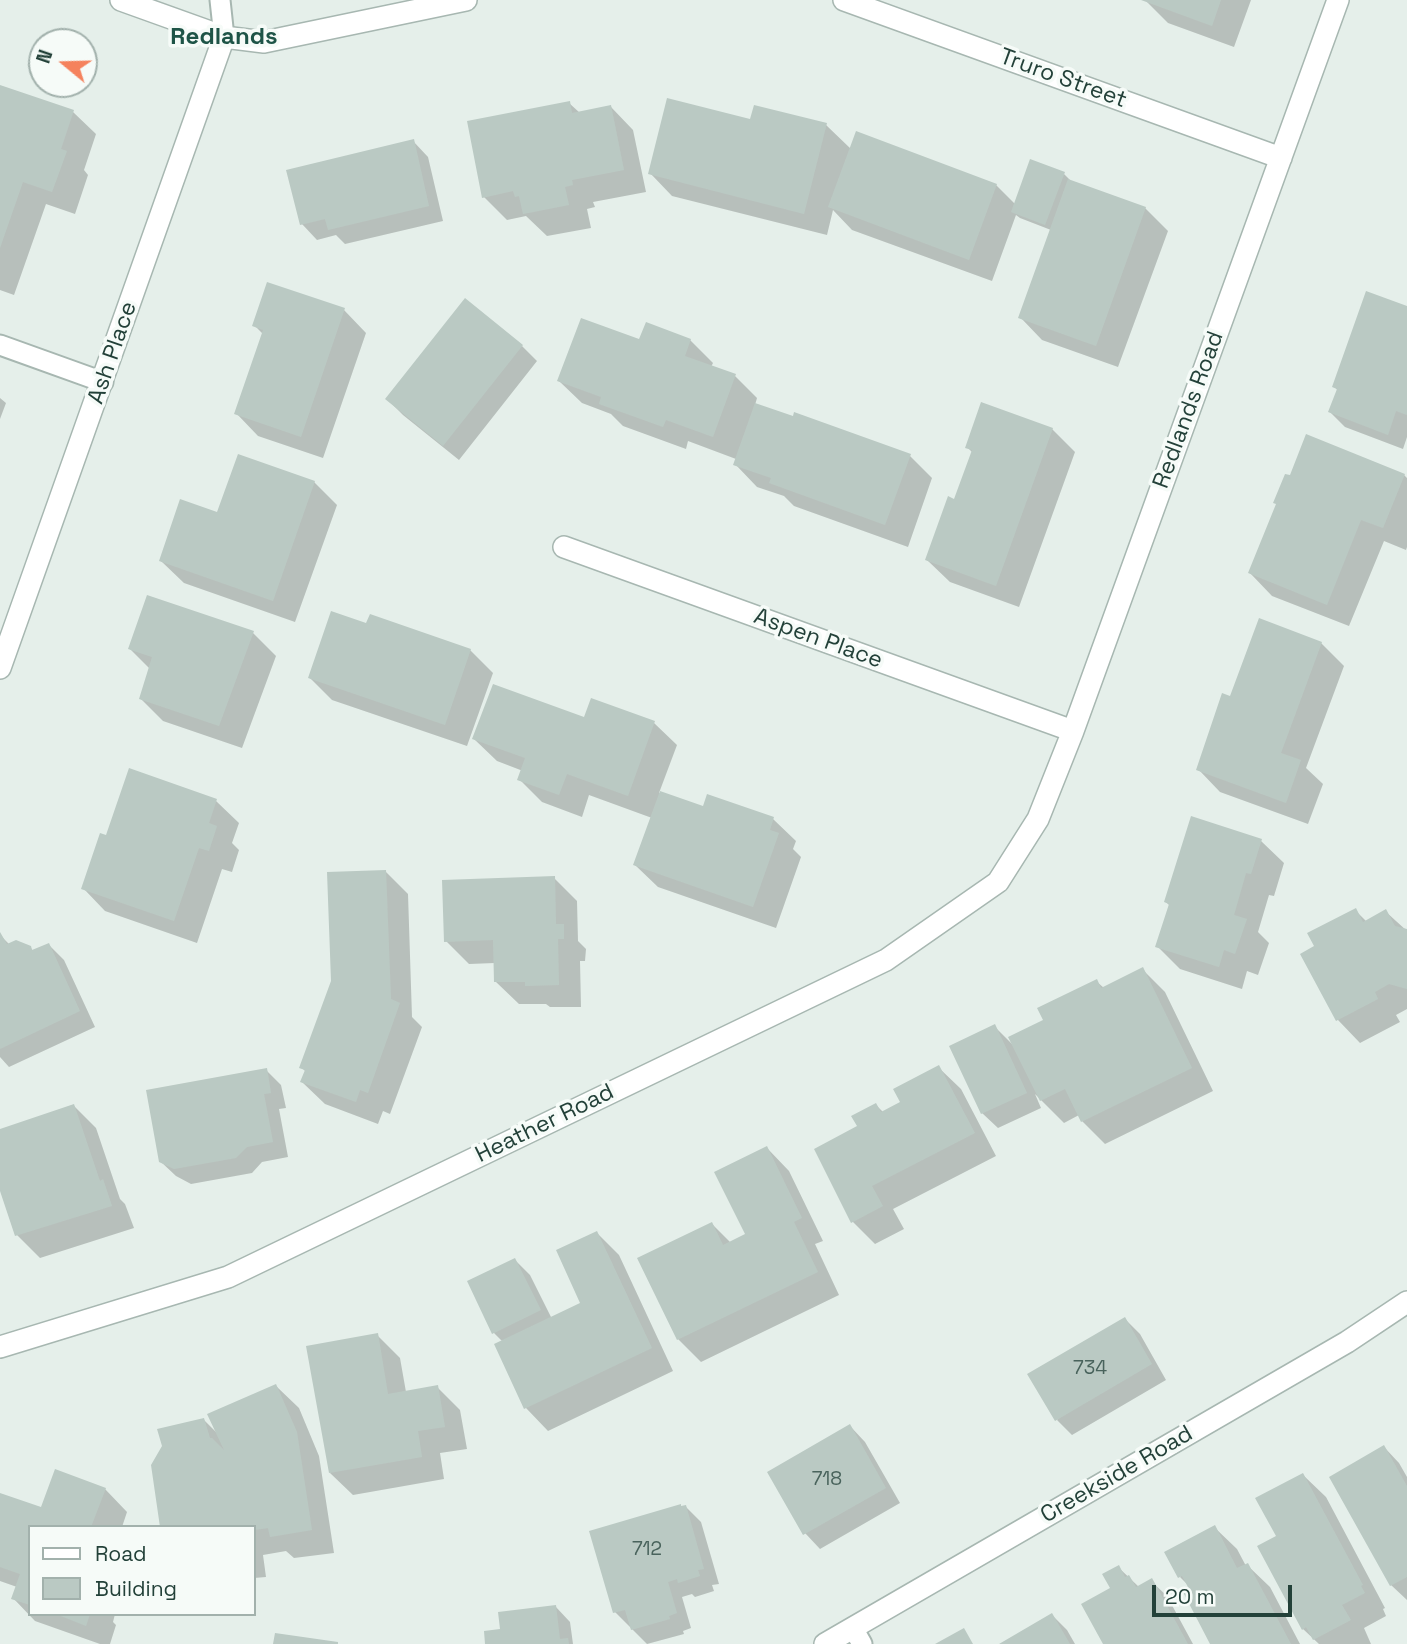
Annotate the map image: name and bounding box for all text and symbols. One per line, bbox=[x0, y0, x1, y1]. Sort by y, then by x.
district label: Redlands bbox=[170, 23, 278, 51]
north arrow bbox=[28, 28, 98, 98]
street label: Truro Street bbox=[996, 43, 1130, 115]
text: N bbox=[31, 47, 58, 67]
street label: Ash Place bbox=[83, 298, 143, 408]
street label: Redlands Road bbox=[1148, 328, 1230, 492]
street label: Aspen Place bbox=[750, 603, 886, 675]
street label: Heather Road bbox=[471, 1079, 619, 1169]
house number: 734 bbox=[1073, 1358, 1107, 1380]
street label: Creekside Road bbox=[1036, 1420, 1198, 1530]
house number: 718 bbox=[812, 1469, 842, 1491]
legend bbox=[28, 1525, 256, 1616]
house number: 712 bbox=[632, 1539, 662, 1561]
text: Road bbox=[95, 1540, 147, 1567]
scale bar bbox=[1155, 1570, 1295, 1614]
text: Building bbox=[95, 1575, 177, 1602]
text: 20 m bbox=[1165, 1583, 1215, 1610]

